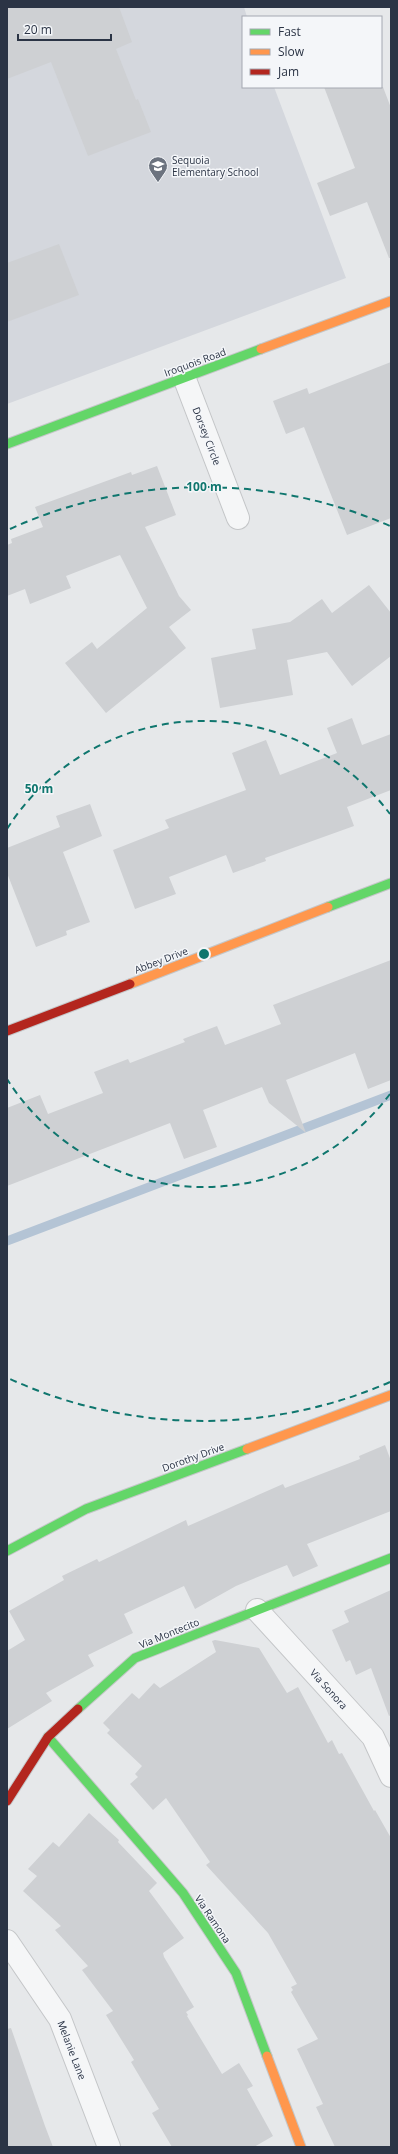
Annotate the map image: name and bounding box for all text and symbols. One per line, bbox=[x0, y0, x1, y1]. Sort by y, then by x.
scale bar bbox=[18, 16, 111, 42]
legend bbox=[242, 16, 382, 88]
text: 20 m bbox=[24, 21, 52, 38]
text: Fast bbox=[278, 23, 301, 40]
text: Slow bbox=[278, 43, 305, 60]
text: Jam bbox=[277, 63, 299, 80]
place label: Sequoia Elementary School bbox=[172, 153, 258, 179]
school or university icon: Sequoia Elementary School bbox=[147, 155, 169, 183]
street label: Iroquois Road bbox=[162, 344, 228, 380]
street label: Dorsey Circle bbox=[190, 405, 225, 467]
text: 100 m bbox=[186, 478, 222, 495]
text: 50 m bbox=[25, 780, 53, 797]
street label: Abbey Drive bbox=[132, 943, 190, 977]
centre of rings bbox=[197, 947, 211, 961]
street label: Dorothy Drive bbox=[160, 1439, 226, 1475]
street label: Via Montecito bbox=[137, 1615, 201, 1651]
street label: Via Sonora bbox=[307, 1666, 351, 1712]
street label: Via Ramona bbox=[192, 1892, 234, 1946]
street label: Melanie Lane bbox=[54, 2019, 90, 2082]

